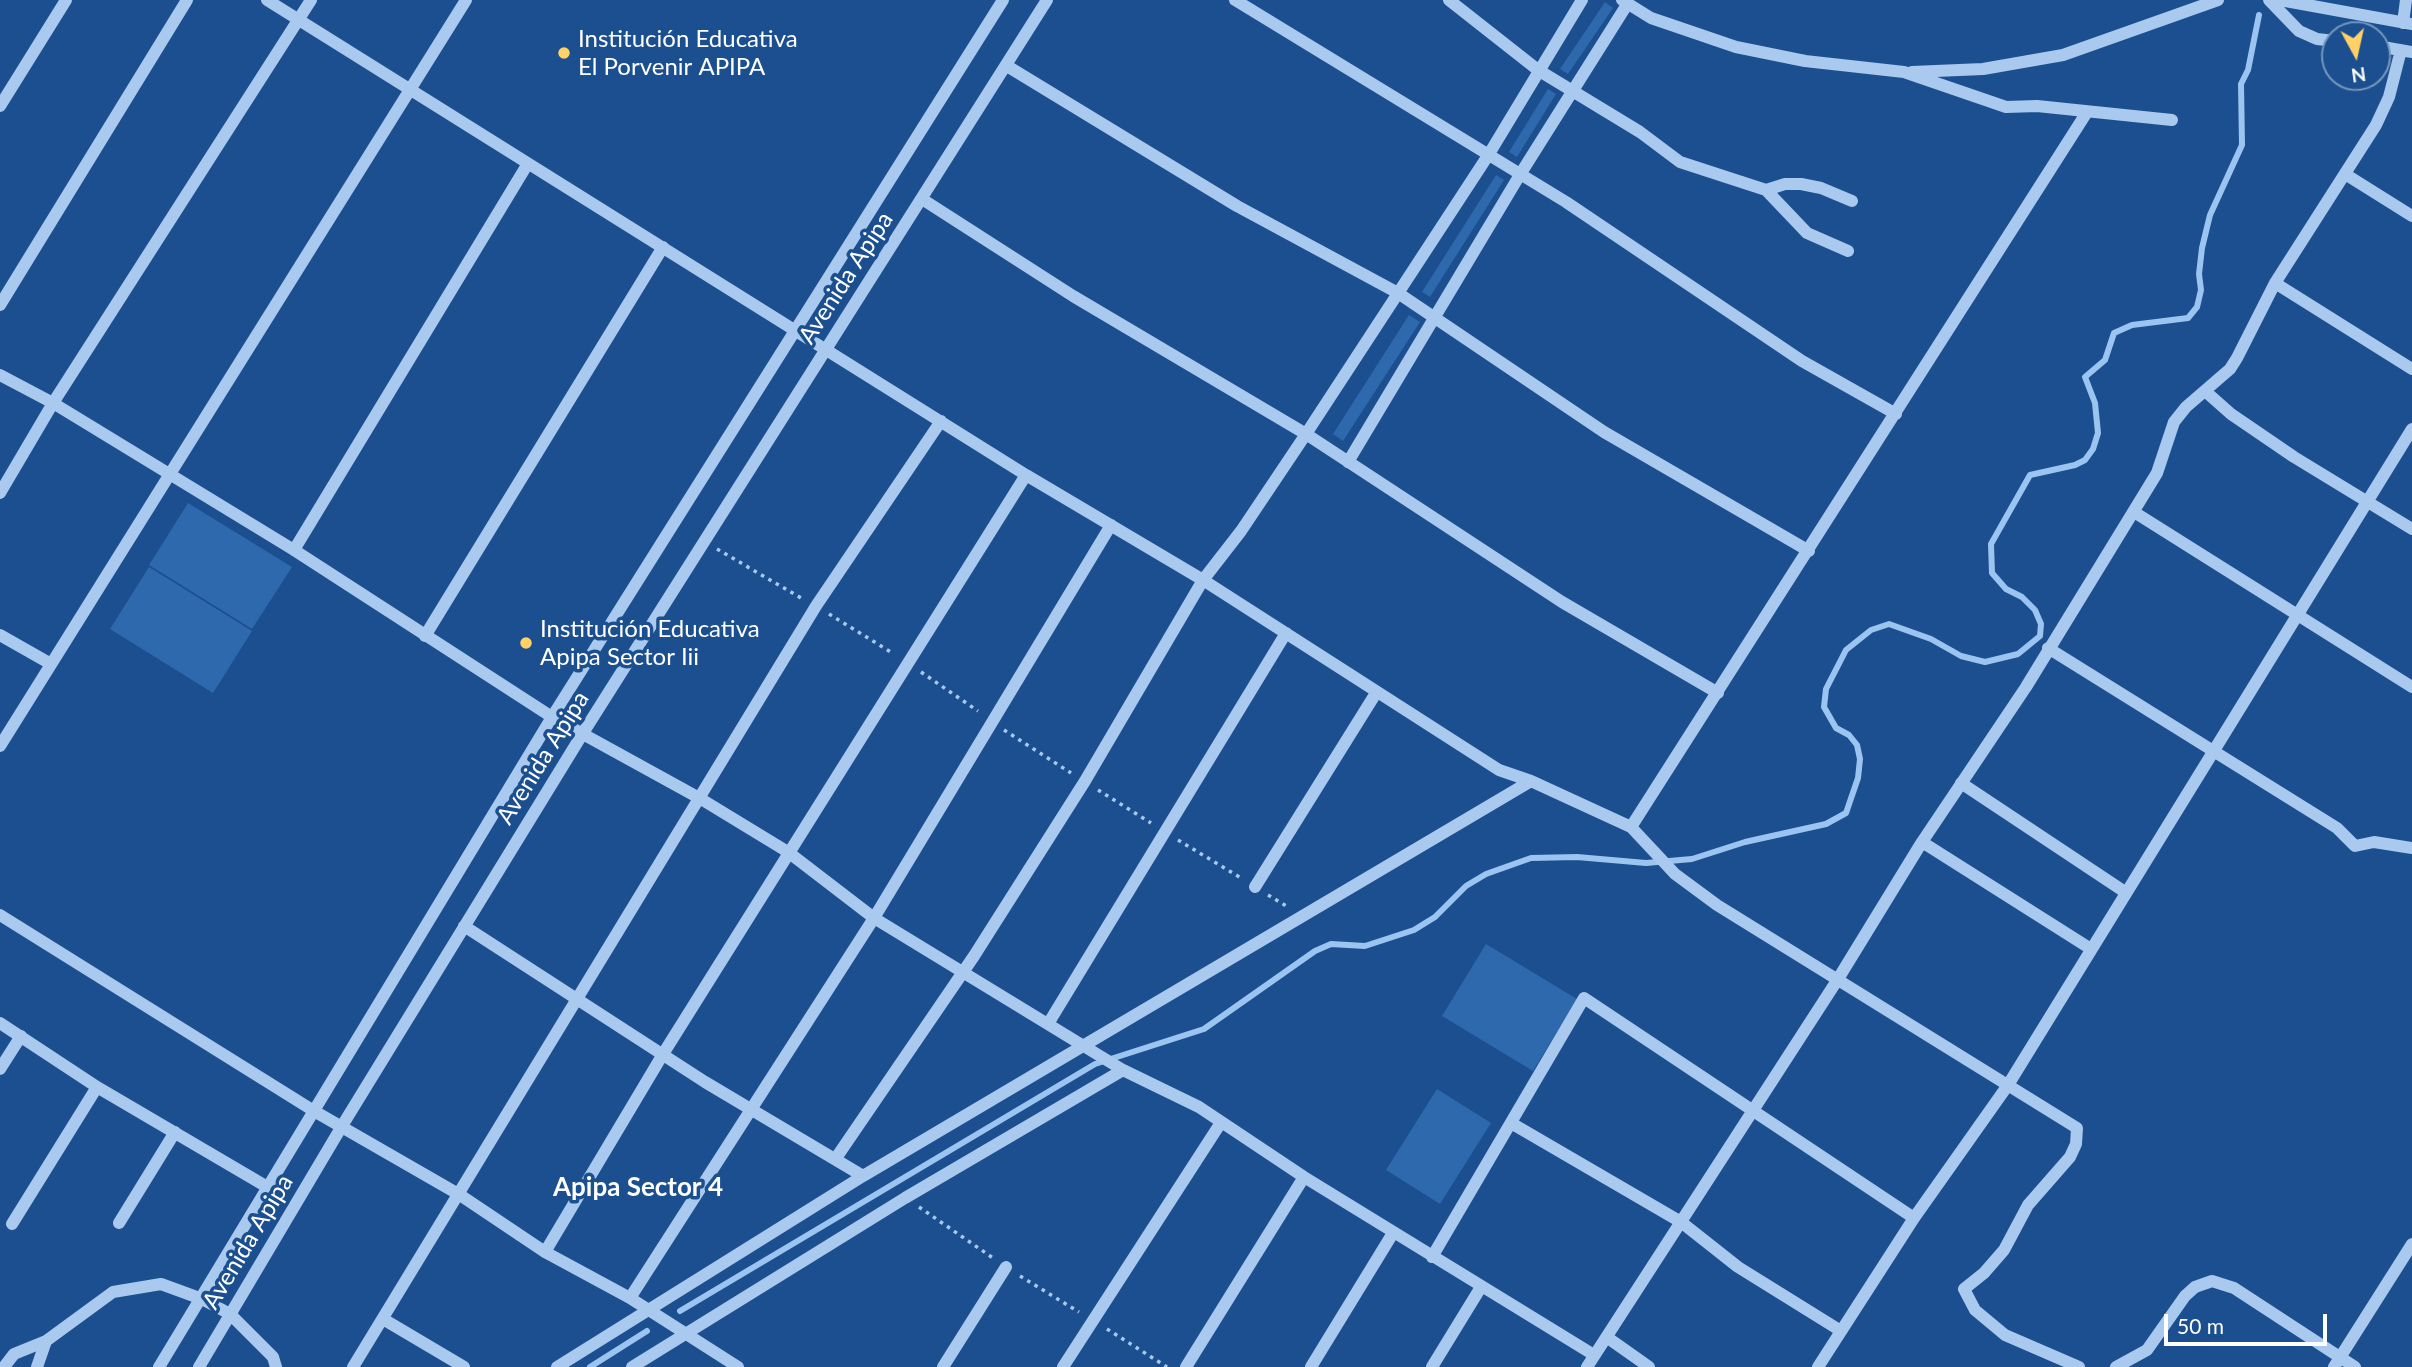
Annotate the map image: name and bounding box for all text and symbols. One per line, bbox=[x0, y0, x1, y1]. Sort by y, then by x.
north arrow bbox=[2321, 21, 2391, 91]
place label: Institución Educativa El Porvenir APIPA bbox=[578, 25, 798, 81]
marker: Institución Educativa El Porvenir APIPA bbox=[556, 45, 572, 61]
text: N bbox=[2350, 63, 2368, 88]
street label: Avenida Apipa bbox=[793, 207, 899, 349]
place label: Institución Educativa Apipa Sector Iii bbox=[540, 615, 760, 671]
marker: Institución Educativa Apipa Sector Iii bbox=[518, 635, 534, 651]
street label: Avenida Apipa bbox=[491, 686, 595, 830]
street label: Avenida Apipa bbox=[197, 1170, 299, 1314]
district label: Apipa Sector 4 bbox=[553, 1172, 723, 1204]
scale bar bbox=[2167, 1300, 2330, 1344]
text: 50 m bbox=[2177, 1313, 2224, 1338]

